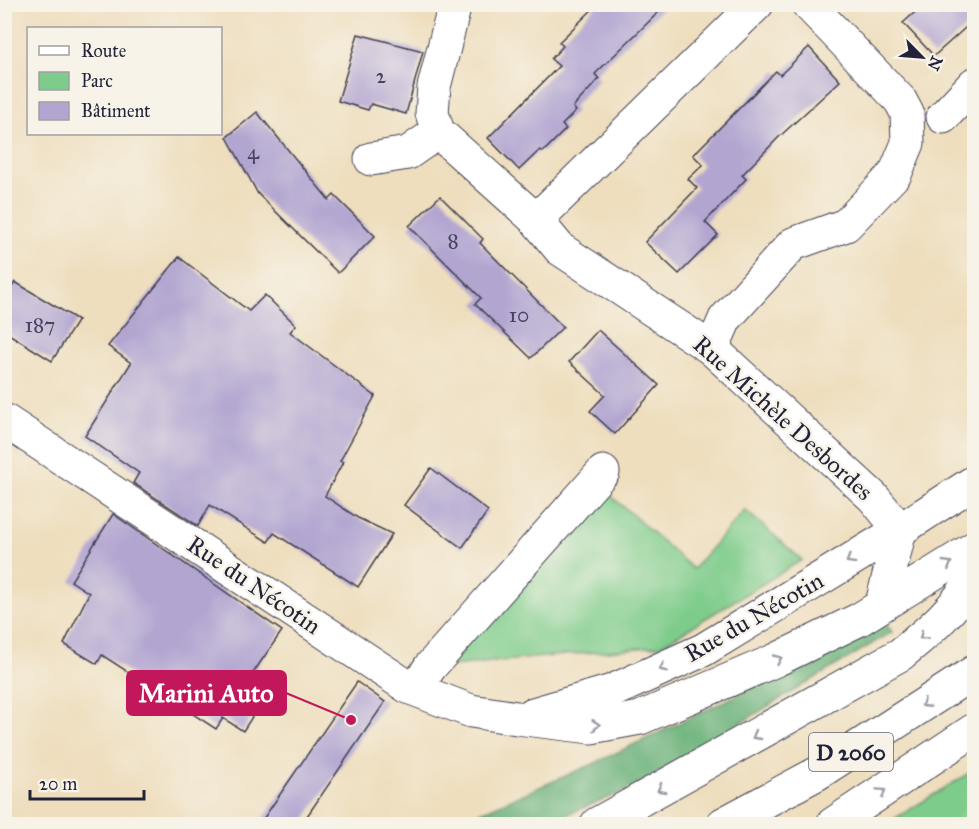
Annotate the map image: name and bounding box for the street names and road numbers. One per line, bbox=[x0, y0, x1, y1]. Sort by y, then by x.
street label: Rue Michèle Desbordes bbox=[687, 329, 879, 507]
street label: Rue du Nécotin bbox=[181, 529, 327, 641]
street label: Rue du Nécotin bbox=[679, 565, 829, 669]
road number: D 2060 bbox=[809, 733, 893, 771]

